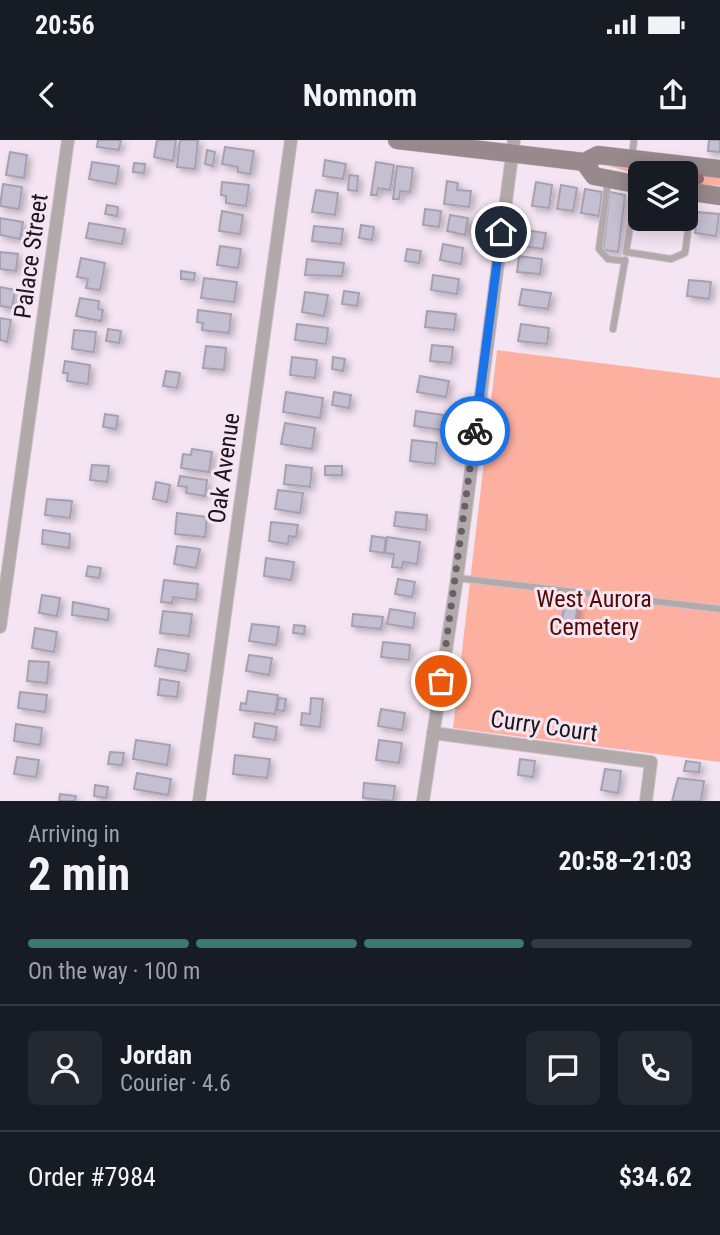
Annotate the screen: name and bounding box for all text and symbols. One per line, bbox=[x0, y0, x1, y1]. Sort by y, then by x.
text: 20:56 bbox=[35, 10, 95, 40]
icon: back bbox=[28, 76, 66, 114]
text: Nomnom bbox=[303, 76, 417, 114]
icon: share bbox=[654, 76, 692, 114]
map controls bbox=[628, 161, 698, 231]
button: layers bbox=[628, 161, 698, 231]
street label: Palace Street bbox=[8, 192, 54, 320]
pin bbox=[471, 202, 531, 262]
icon: home bbox=[482, 213, 520, 251]
courier bbox=[440, 396, 510, 466]
street label: Oak Avenue bbox=[202, 411, 246, 525]
icon: bike bbox=[456, 412, 494, 450]
park label: West Aurora Cemetery bbox=[536, 585, 652, 641]
pin bbox=[411, 651, 471, 711]
icon: bag bbox=[422, 662, 460, 700]
street label: Curry Court bbox=[489, 705, 599, 747]
text: Arriving in bbox=[28, 821, 120, 848]
text: 20:58–21:03 bbox=[558, 846, 692, 876]
text: 2 min bbox=[28, 847, 130, 901]
text: On the way · 100 m bbox=[28, 958, 200, 985]
button: person bbox=[28, 1031, 102, 1105]
button: chat bbox=[526, 1031, 600, 1105]
button: phone bbox=[618, 1031, 692, 1105]
text: Jordan bbox=[120, 1040, 192, 1070]
text: Courier · 4.6 bbox=[120, 1070, 231, 1097]
text: Order #7984 bbox=[28, 1162, 156, 1192]
text: $34.62 bbox=[619, 1162, 692, 1192]

